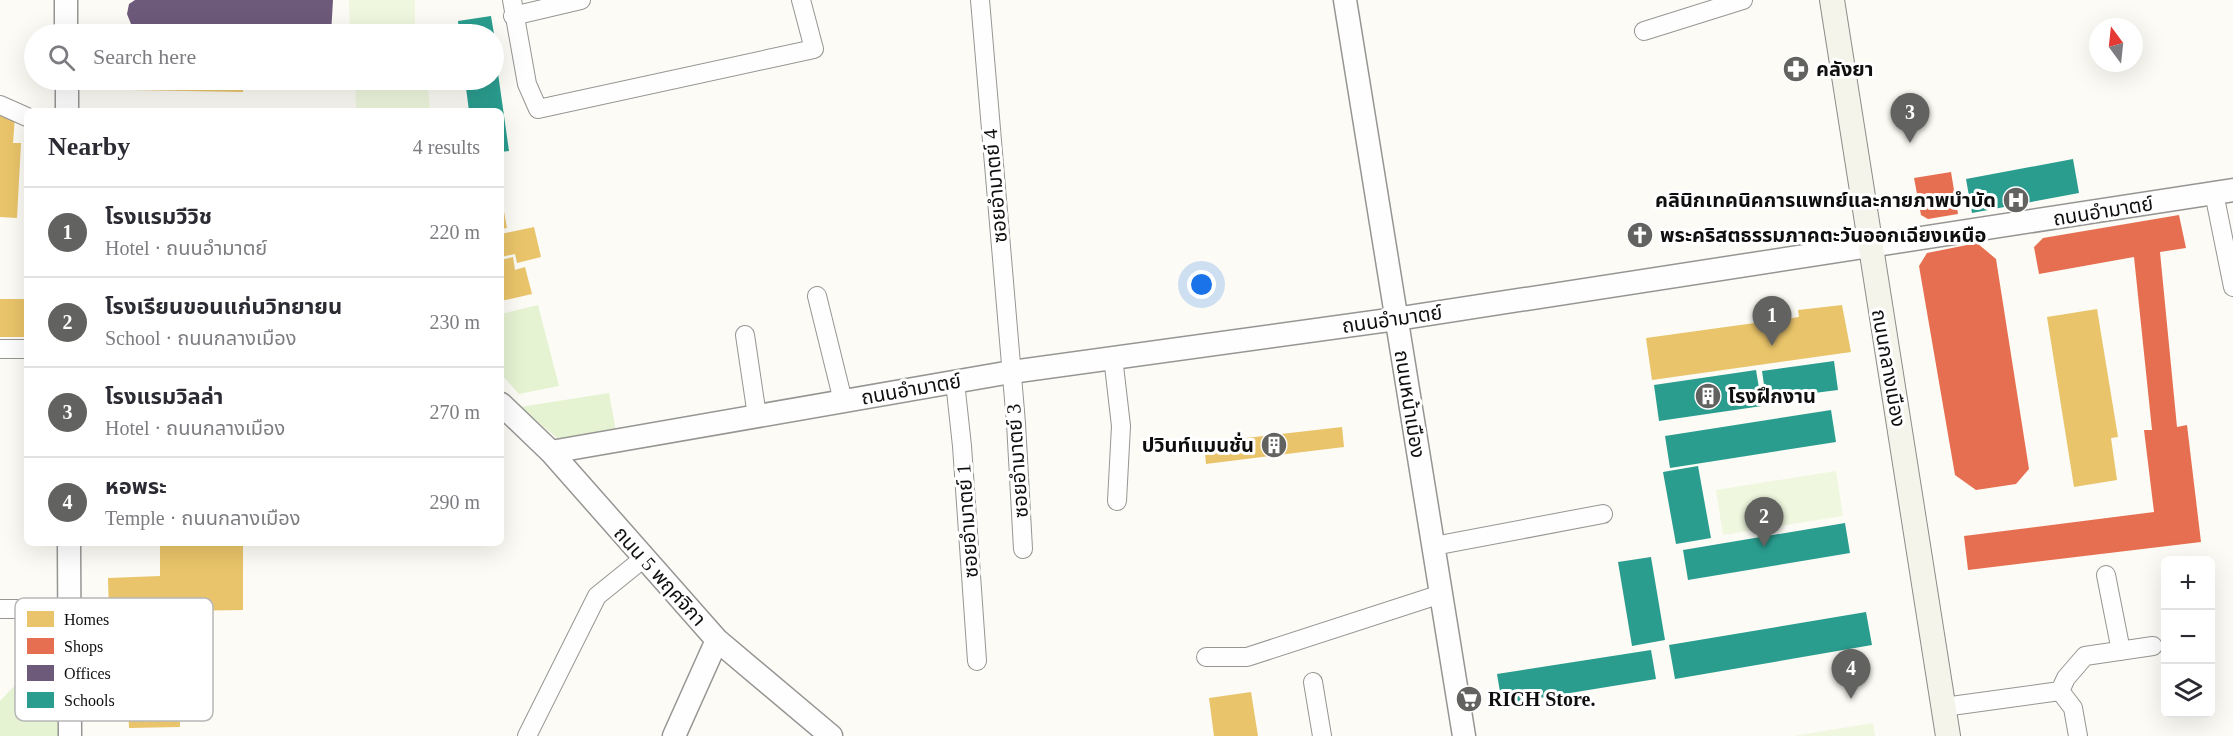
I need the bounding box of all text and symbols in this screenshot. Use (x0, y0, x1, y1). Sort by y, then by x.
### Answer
north arrow (2089, 18, 2143, 72)
search box (24, 24, 504, 90)
icon: search (45, 41, 78, 74)
text: Search here (93, 44, 196, 69)
pharmacy icon: คลังยา (1781, 54, 1811, 84)
place label: คลังยา (1816, 58, 1873, 80)
pin: 3 (1890, 94, 1930, 143)
street label: ซอยอำมาตย์ 4 (979, 128, 1011, 244)
text: Nearby (48, 132, 130, 161)
text: 4 results (413, 136, 480, 158)
hospital icon: คลินิกเทคนิคการแพทย์และกายภาพบำบัด (2001, 185, 2031, 215)
place label: คลินิกเทคนิคการแพทย์และกายภาพบำบัด (1655, 189, 1996, 211)
street label: ถนนอำมาตย์ (2051, 192, 2155, 230)
text: โรงแรมวีวิช (105, 204, 212, 229)
church icon: พระคริสตธรรมภาคตะวันออกเฉียงเหนือ (1625, 220, 1655, 250)
text: 1 (63, 221, 73, 243)
text: 220 m (429, 221, 480, 243)
place label: พระคริสตธรรมภาคตะวันออกเฉียงเหนือ (1660, 224, 1986, 246)
text: Hotel · ถนนอำมาตย์ (105, 237, 267, 259)
your location (1187, 270, 1216, 299)
text: โรงเรียนขอนแก่นวิทยายน (105, 294, 342, 319)
pin: 1 (1752, 296, 1792, 346)
street label: ถนนอำมาตย์ (1340, 301, 1444, 337)
street label: ถนนกลางเมือง (1868, 307, 1910, 429)
text: 2 (63, 311, 73, 333)
text: 230 m (429, 311, 480, 333)
text: School · ถนนกลางเมือง (105, 327, 296, 349)
street label: ถนนหน้าเมือง (1391, 348, 1429, 460)
street label: ถนนอำมาตย์ (859, 369, 963, 409)
building icon: โรงฝึกงาน (1693, 381, 1723, 411)
text: โรงแรมวิลล่า (105, 384, 223, 409)
place label: โรงฝึกงาน (1728, 385, 1816, 407)
text: 3 (63, 401, 73, 423)
text: 270 m (429, 401, 480, 423)
street label: ซอยอำมาตย์ 3 (1002, 403, 1032, 519)
text: Hotel · ถนนกลางเมือง (105, 417, 285, 439)
building icon: ปวินท์แมนชั่น (1259, 430, 1289, 460)
place label: ปวินท์แมนชั่น (1142, 432, 1254, 456)
street label: ซอยอำมาตย์ 1 (952, 463, 982, 579)
text: หอพระ (105, 474, 167, 499)
text: 4 (63, 491, 73, 513)
text: 290 m (429, 491, 480, 513)
pin: 2 (1744, 498, 1784, 547)
text: Temple · ถนนกลางเมือง (105, 507, 301, 529)
street label: ถนน 5 พฤศจิกา (610, 522, 710, 630)
map controls (2161, 556, 2215, 718)
button: + (2161, 556, 2215, 610)
legend (15, 598, 213, 721)
button: − (2161, 610, 2215, 664)
text: Homes (64, 611, 109, 628)
text: Shops (64, 638, 103, 656)
pin: 4 (1832, 650, 1870, 699)
button: layers (2161, 664, 2215, 718)
text: Offices (64, 665, 111, 682)
supermarket icon: RICH Store. (1454, 684, 1484, 714)
place label: RICH Store. (1488, 688, 1595, 710)
text: Schools (64, 692, 115, 709)

